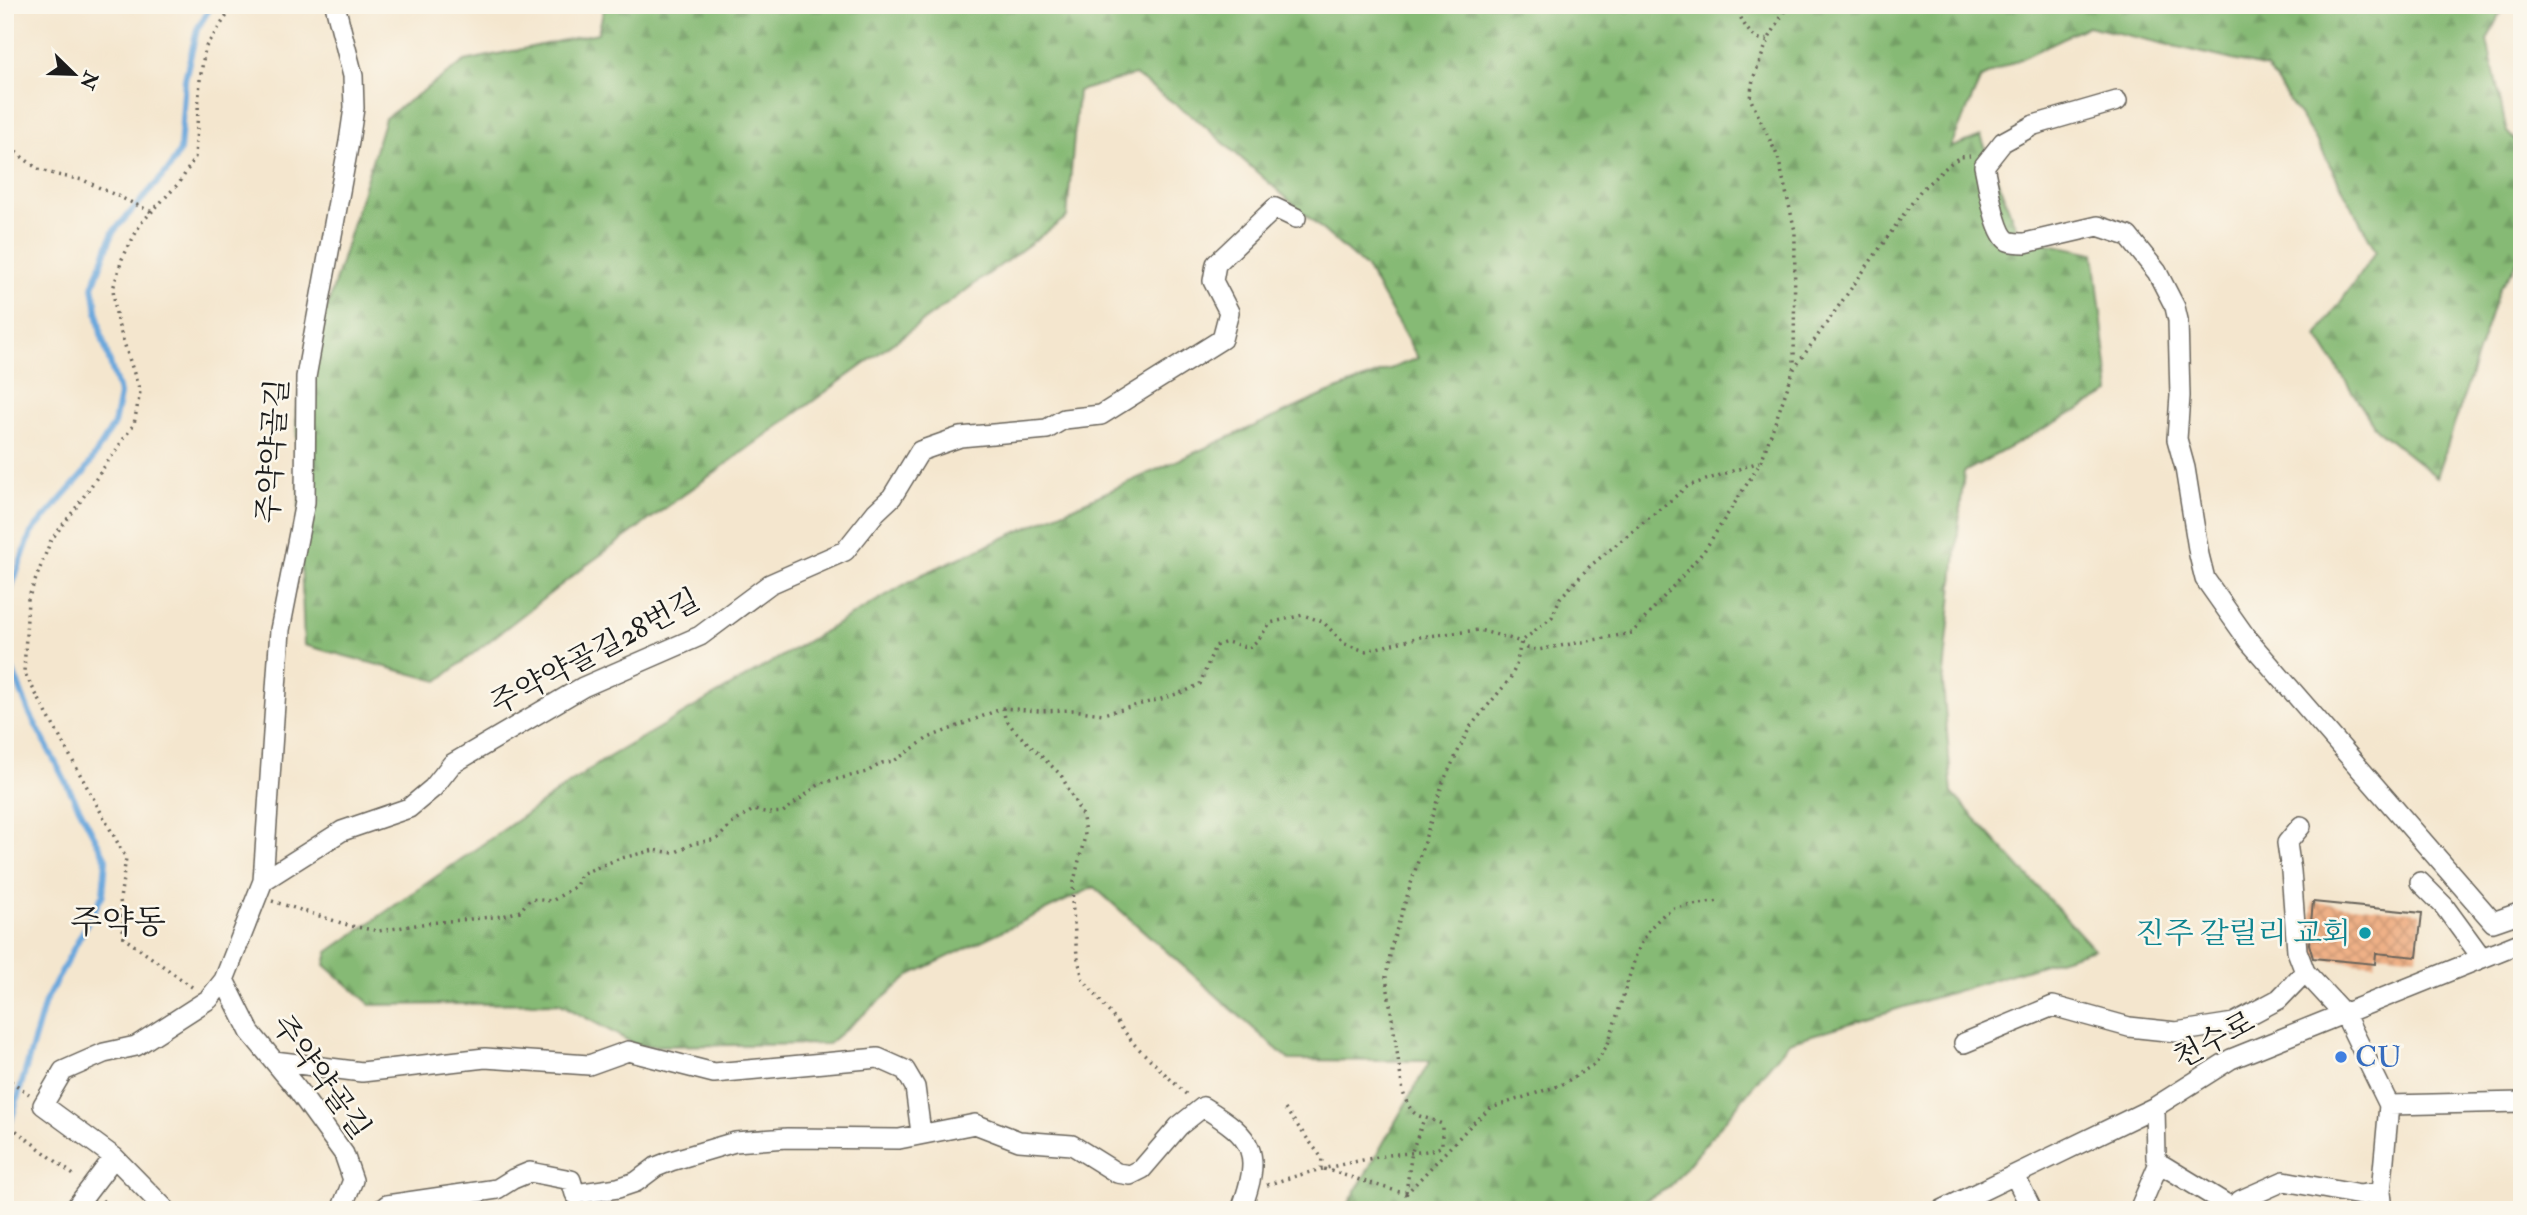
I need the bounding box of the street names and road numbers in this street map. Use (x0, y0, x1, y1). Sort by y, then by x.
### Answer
street label: 주약약골길 (249, 377, 297, 525)
street label: 주약약골길28번길 (484, 581, 706, 723)
street label: 천수로 (2167, 1003, 2261, 1077)
street label: 주약약골길 (263, 1008, 379, 1146)

